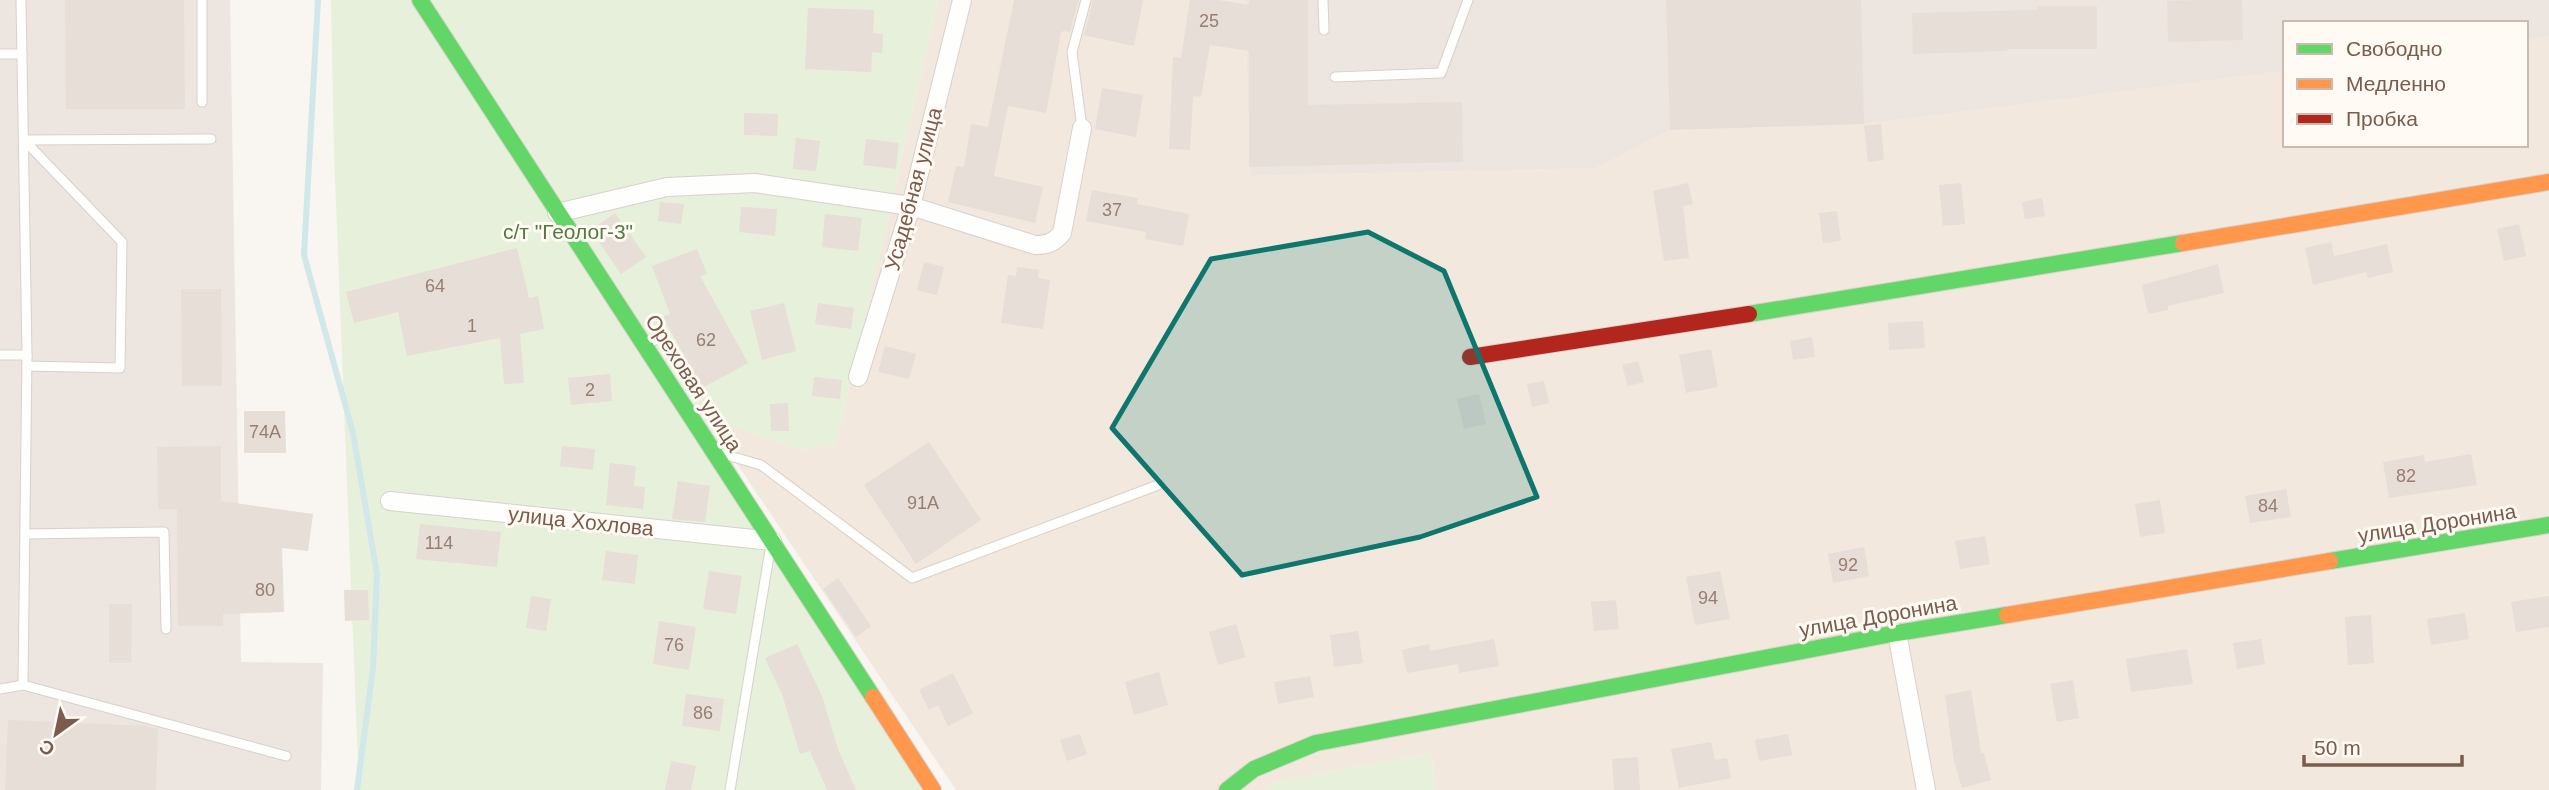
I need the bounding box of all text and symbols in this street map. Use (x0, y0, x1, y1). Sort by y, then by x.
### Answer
house number: 25 (1199, 11, 1219, 31)
legend (2283, 21, 2528, 147)
text: Свободно (2346, 37, 2443, 60)
text: Медленно (2346, 72, 2446, 95)
street label: Усадебная улица (880, 105, 946, 273)
text: Пробка (2346, 107, 2418, 130)
house number: 37 (1102, 200, 1122, 220)
park label: с/т "Геолог-3" (503, 220, 633, 243)
house number: 64 (425, 276, 445, 296)
street label: Ореховая улица (641, 310, 747, 456)
house number: 1 (467, 316, 477, 336)
house number: 62 (696, 330, 716, 350)
house number: 2 (585, 380, 595, 400)
house number: 74А (249, 422, 281, 442)
house number: 82 (2396, 466, 2416, 486)
house number: 91А (907, 493, 939, 513)
house number: 84 (2258, 496, 2278, 516)
street label: улица Доронина (2356, 499, 2518, 547)
street label: улица Хохлова (507, 502, 655, 540)
house number: 114 (425, 533, 453, 553)
house number: 92 (1838, 555, 1858, 575)
house number: 80 (255, 580, 275, 600)
house number: 94 (1698, 588, 1718, 608)
street label: улица Доронина (1797, 591, 1959, 641)
house number: 76 (664, 635, 684, 655)
north arrow (21, 699, 91, 769)
house number: 86 (693, 703, 713, 723)
scale bar (2304, 724, 2462, 768)
text: С (35, 735, 58, 760)
text: 50 m (2314, 736, 2361, 759)

